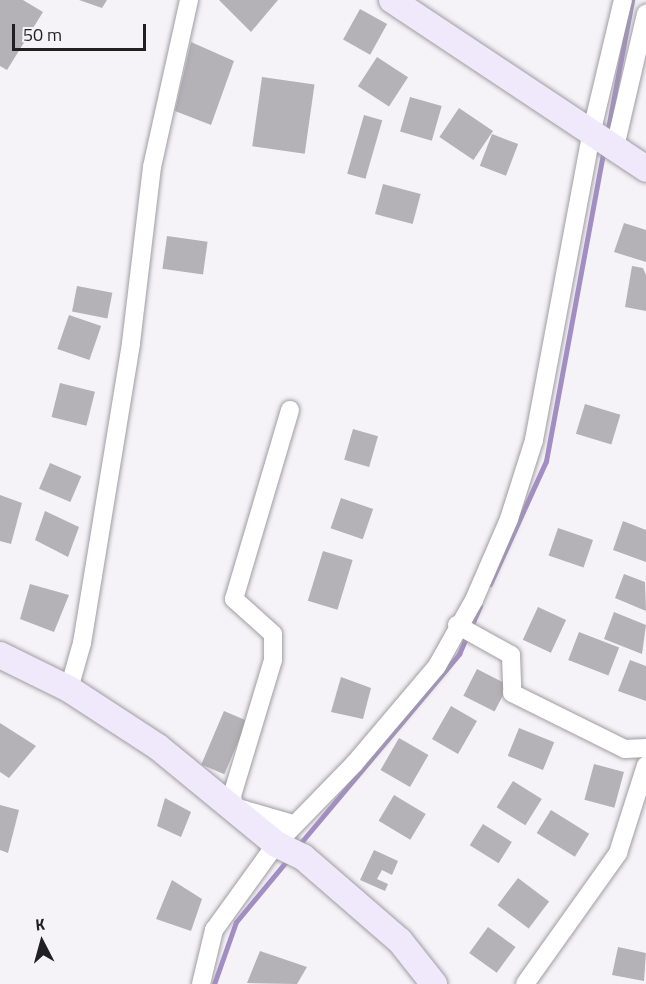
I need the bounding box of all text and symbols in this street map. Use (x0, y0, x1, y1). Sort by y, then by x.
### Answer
scale bar (15, 12, 148, 50)
text: 50 m (23, 21, 62, 48)
north arrow (12, 912, 72, 972)
text: K (34, 912, 46, 937)

